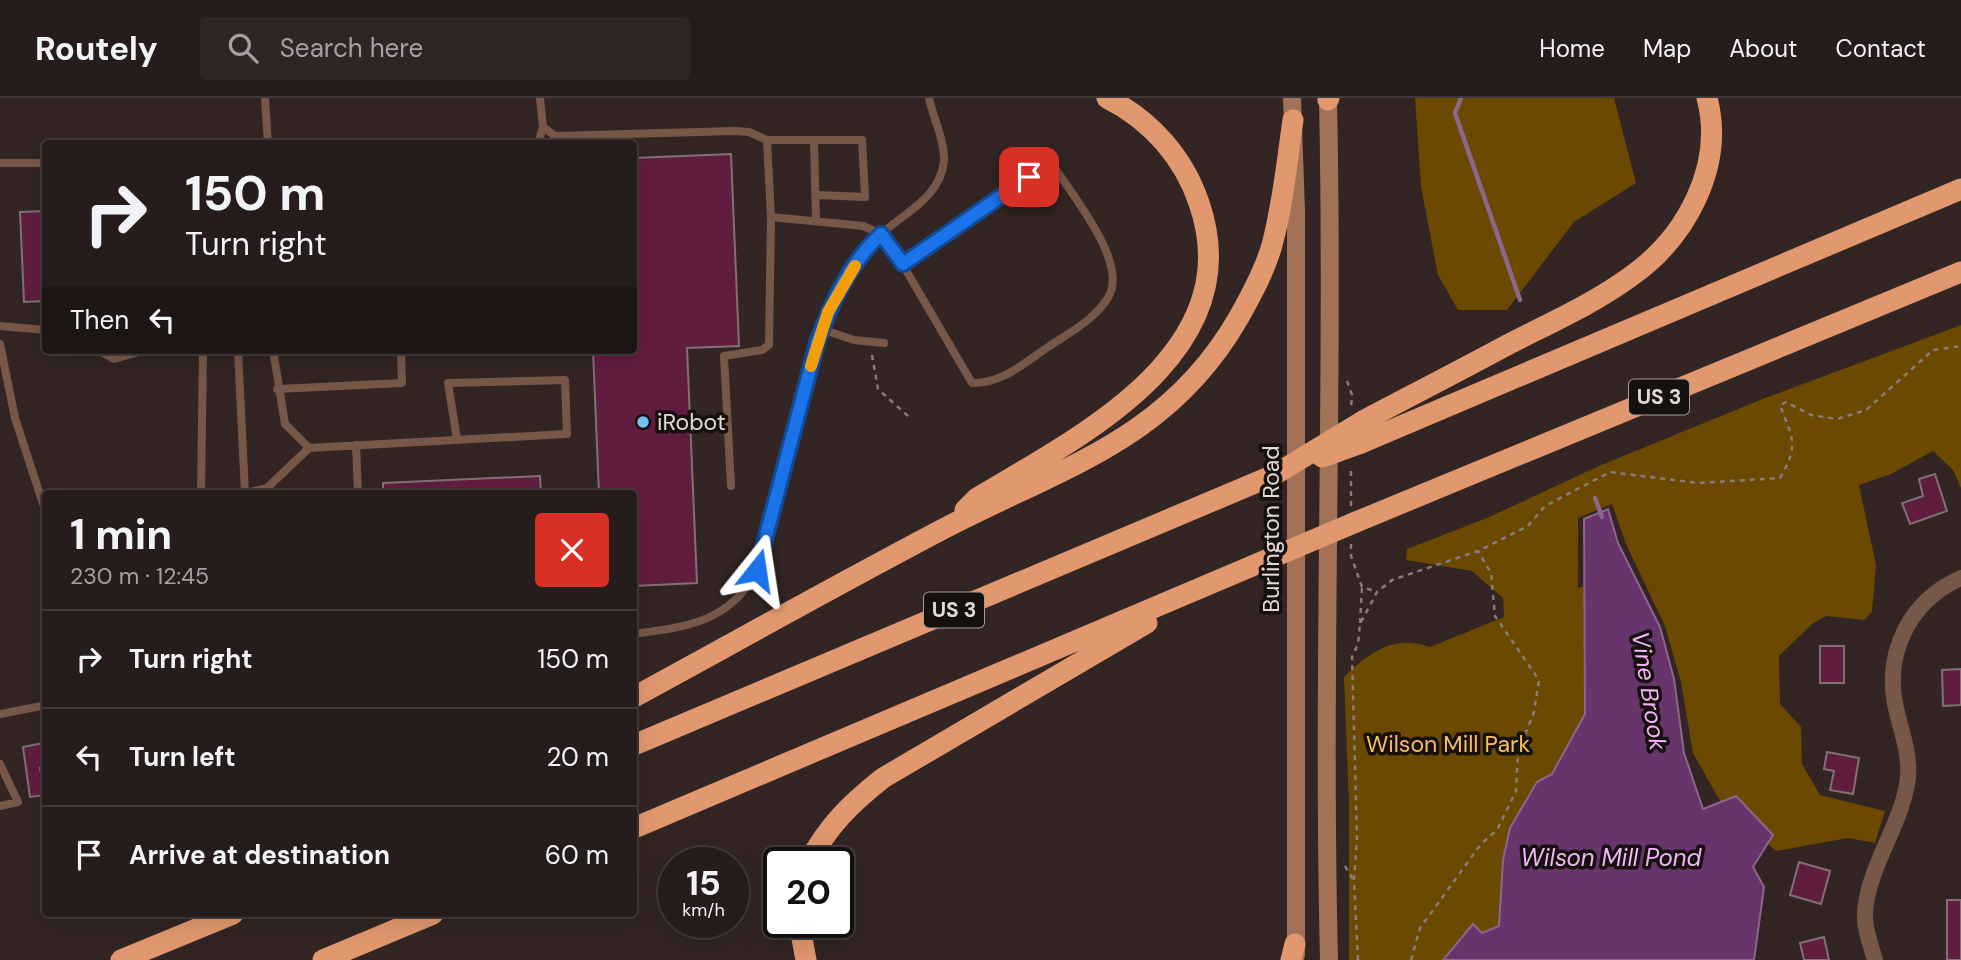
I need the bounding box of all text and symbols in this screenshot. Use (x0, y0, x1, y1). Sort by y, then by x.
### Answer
search box (200, 17, 690, 80)
text: Routely (35, 27, 158, 70)
icon: search (224, 29, 262, 67)
text: Search here (280, 31, 423, 65)
text: Home (1539, 33, 1605, 64)
text: Map (1643, 33, 1691, 64)
text: About (1729, 33, 1798, 64)
text: Contact (1836, 33, 1926, 64)
pin (999, 147, 1059, 207)
icon: arrive (1010, 158, 1048, 196)
text: 150 m (185, 161, 325, 225)
icon: right (70, 168, 161, 259)
text: Turn right (185, 223, 327, 265)
icon: left (143, 301, 181, 339)
text: Then (70, 303, 129, 337)
road number: US 3 (1629, 380, 1689, 414)
place label: iRobot (657, 407, 726, 437)
marker: iRobot (635, 414, 651, 430)
street label: Burlington Road (1256, 445, 1286, 613)
text: 1 min (70, 507, 172, 562)
button: close (535, 513, 609, 587)
position arrow (720, 533, 794, 607)
text: 230 m · 12:45 (70, 561, 209, 591)
road number: US 3 (924, 592, 984, 628)
water label: Vine Brook (1625, 629, 1674, 753)
icon: right (70, 640, 108, 678)
text: Turn right (129, 642, 253, 676)
text: 150 m (537, 642, 609, 676)
park label: Wilson Mill Park (1366, 729, 1530, 759)
icon: left (70, 738, 108, 776)
text: Turn left (129, 740, 236, 774)
text: 20 m (546, 740, 609, 774)
icon: arrive (70, 836, 108, 874)
text: Arrive at destination (129, 838, 390, 872)
text: 60 m (545, 838, 609, 872)
water label: Wilson Mill Pond (1521, 842, 1703, 873)
speed limit sign: 20 (763, 847, 854, 938)
text: 15 (686, 860, 721, 906)
text: km/h (682, 898, 725, 922)

